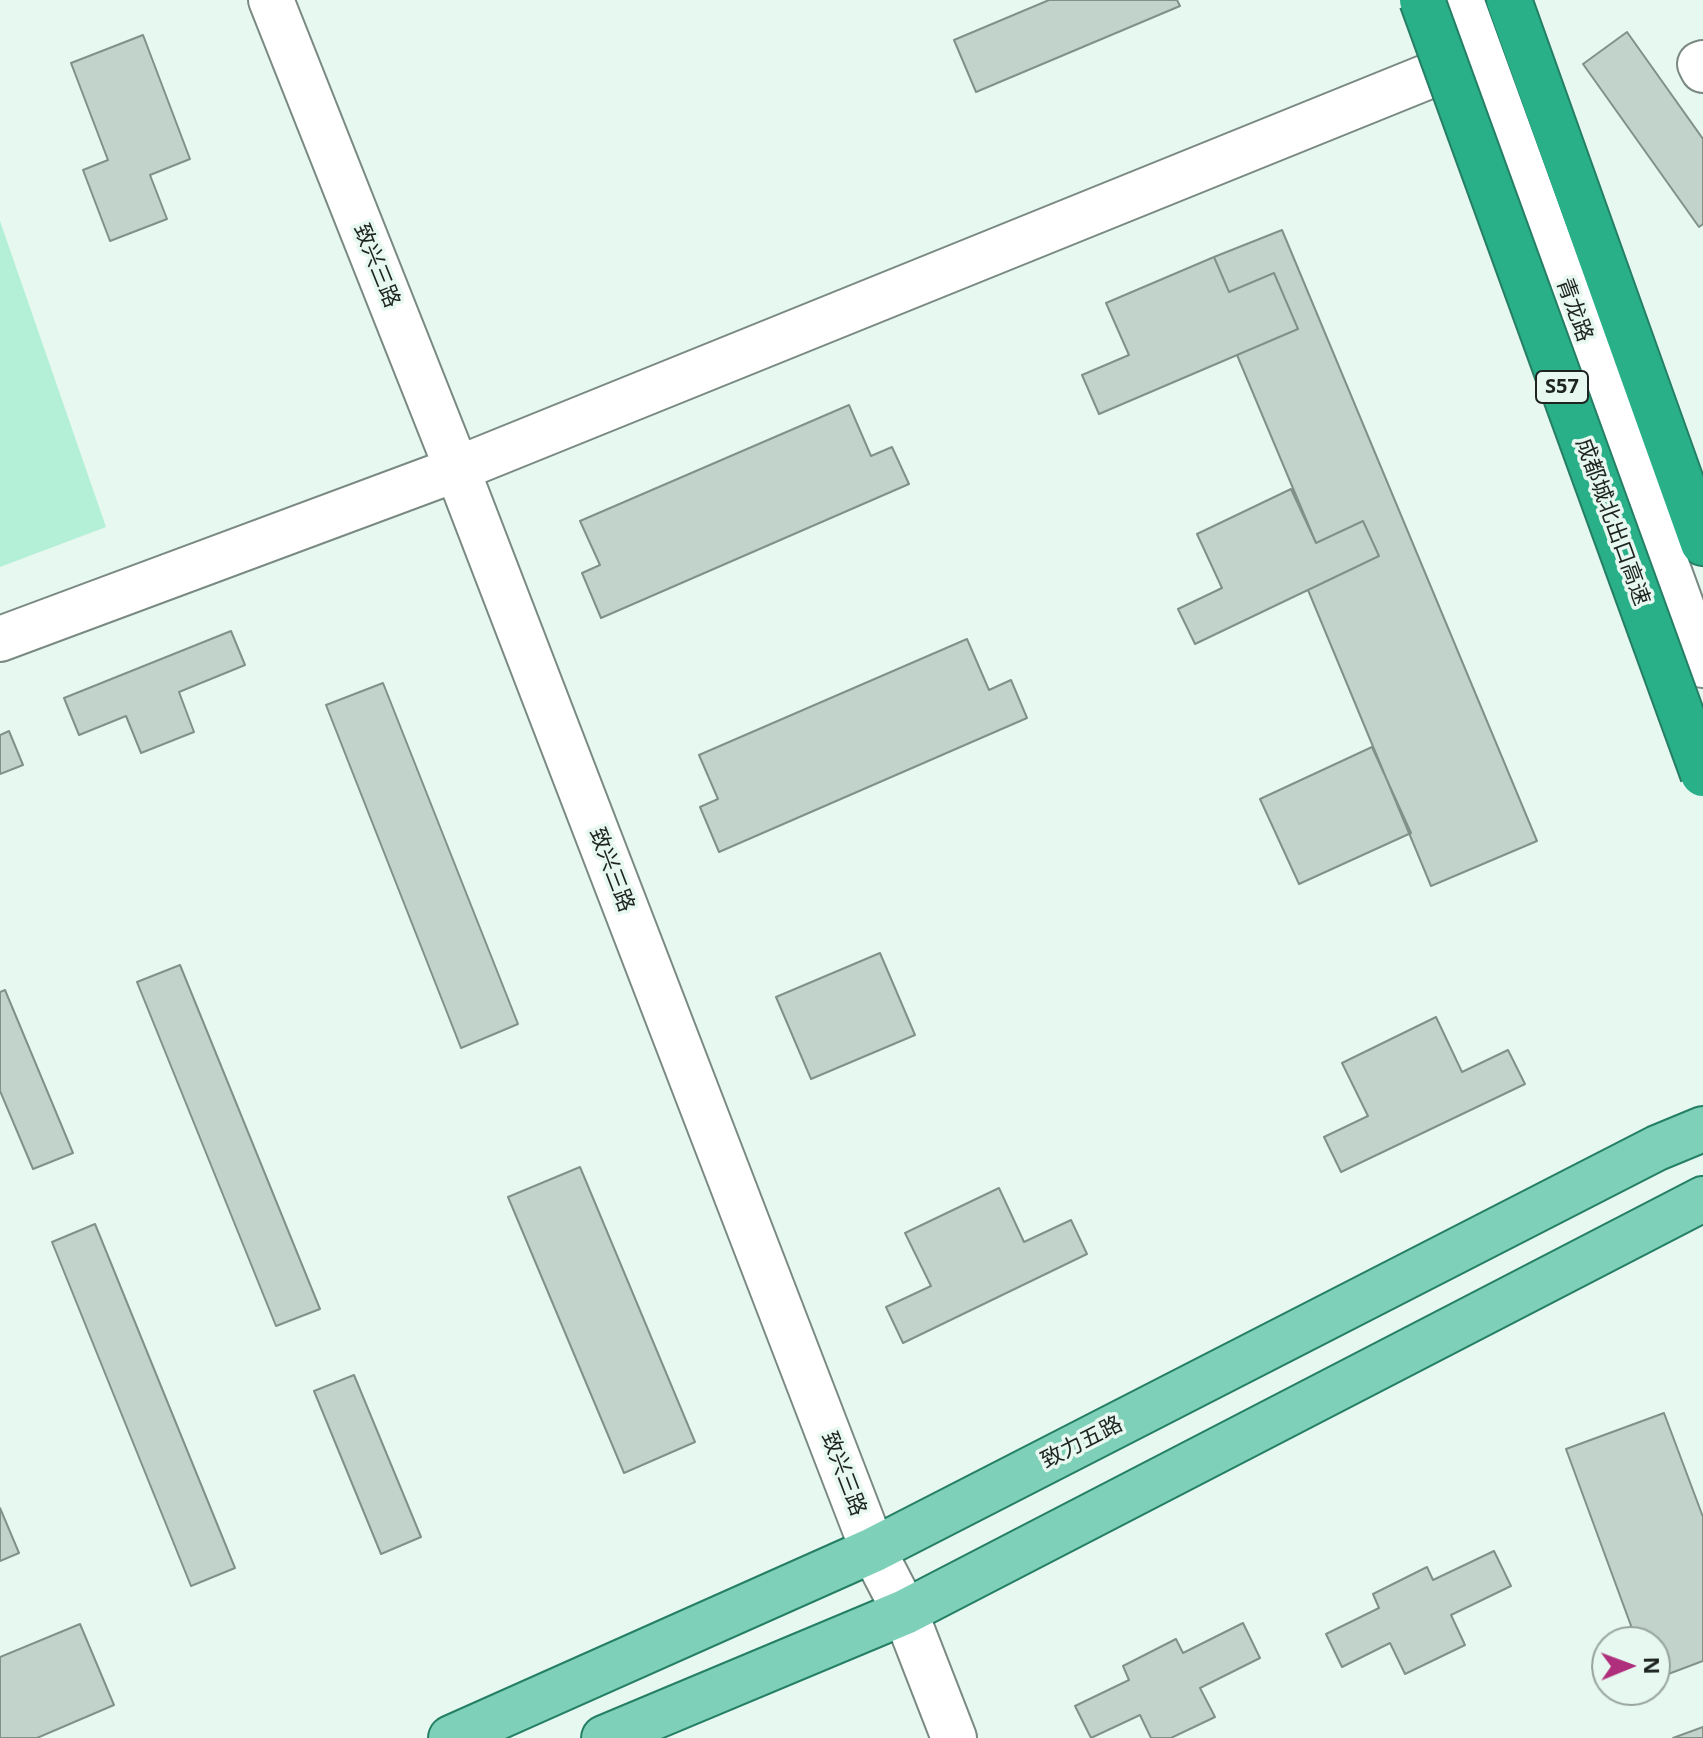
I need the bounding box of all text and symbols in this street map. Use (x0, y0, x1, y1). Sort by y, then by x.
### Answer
street label: 致兴三路 (347, 220, 405, 312)
street label: 青龙路 (1550, 274, 1598, 346)
road number: S57 (1536, 371, 1588, 403)
street label: 成都城北出口高速 (1569, 435, 1655, 609)
street label: 致兴三路 (583, 824, 639, 916)
street label: 致力五路 (1037, 1411, 1127, 1475)
street label: 致兴三路 (815, 1428, 871, 1520)
north arrow (1591, 1626, 1671, 1706)
text: N (1638, 1656, 1668, 1675)

